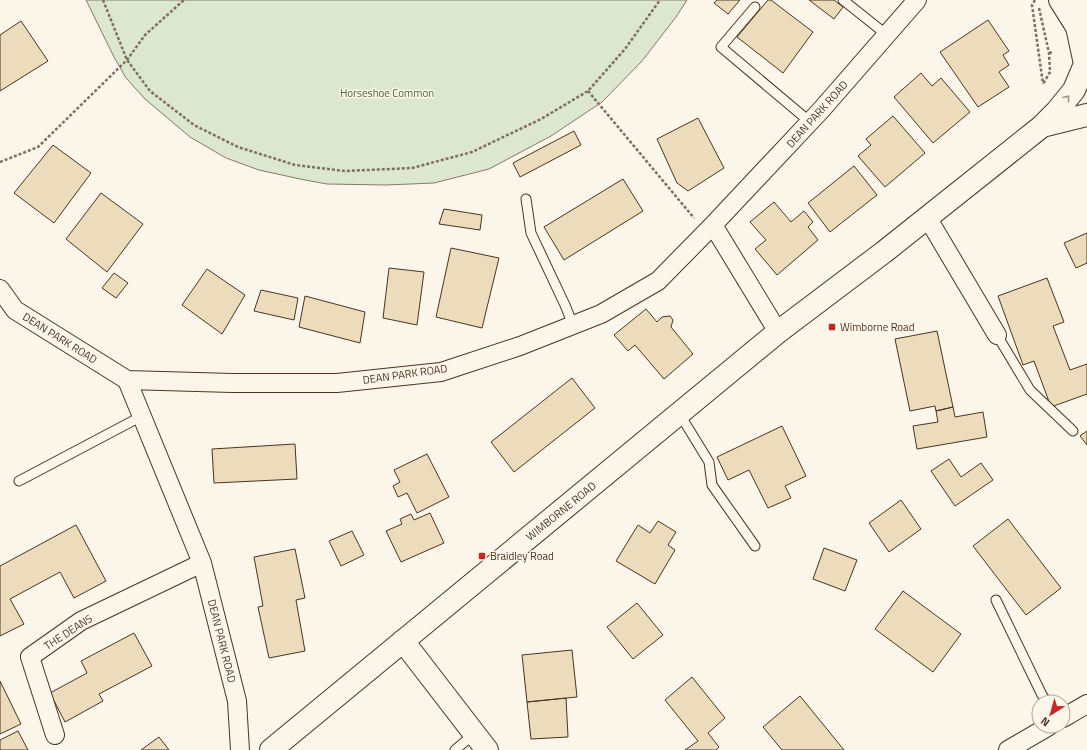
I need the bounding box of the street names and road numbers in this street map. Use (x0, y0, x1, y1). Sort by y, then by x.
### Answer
street label: DEAN PARK ROAD (783, 77, 851, 151)
street label: DEAN PARK ROAD (20, 309, 100, 367)
street label: DEAN PARK ROAD (362, 360, 448, 388)
street label: WIMBORNE ROAD (523, 478, 599, 544)
street label: DEAN PARK ROAD (204, 598, 240, 684)
street label: THE DEANS (41, 610, 95, 654)

